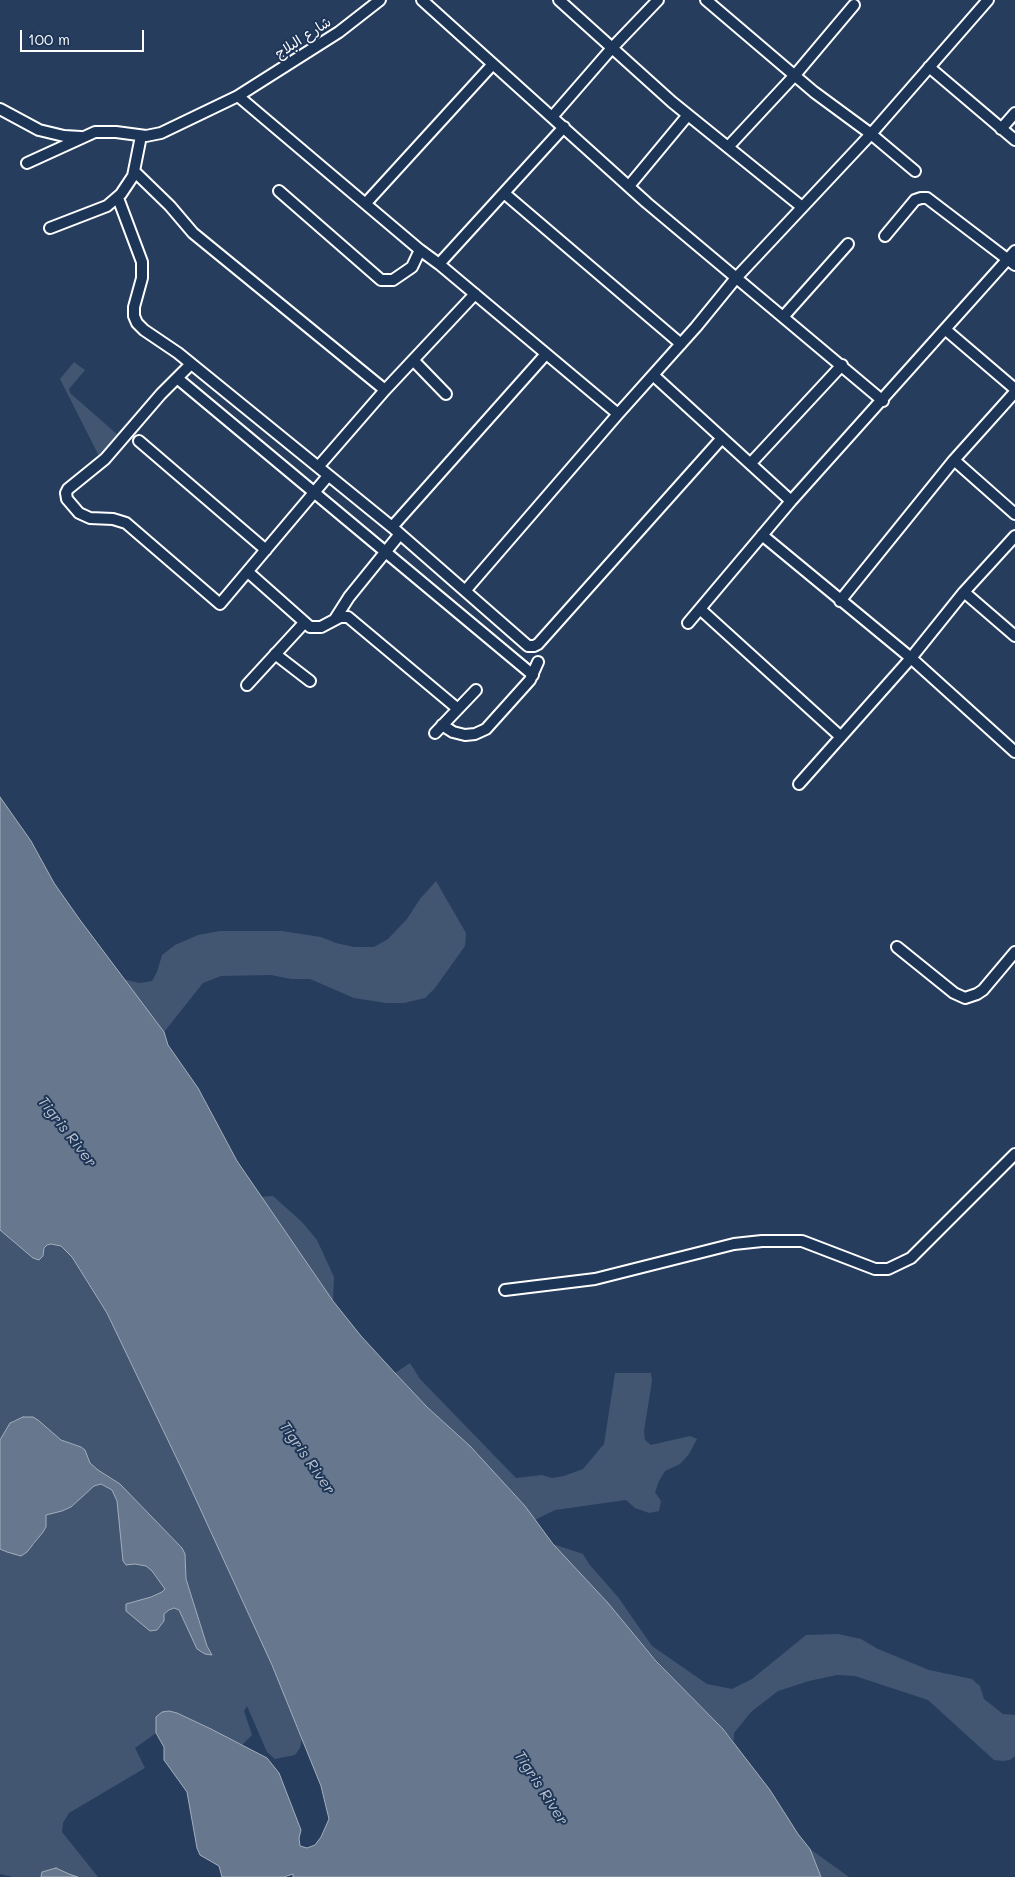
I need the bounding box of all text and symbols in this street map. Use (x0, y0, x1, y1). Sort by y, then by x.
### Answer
street label: شارع البلاج (272, 14, 334, 62)
scale bar (22, 20, 146, 52)
text: 100 m (28, 29, 70, 49)
water label: Tigris River (34, 1093, 100, 1171)
water label: Tigris River (275, 1418, 339, 1498)
water label: Tigris River (510, 1748, 572, 1828)

